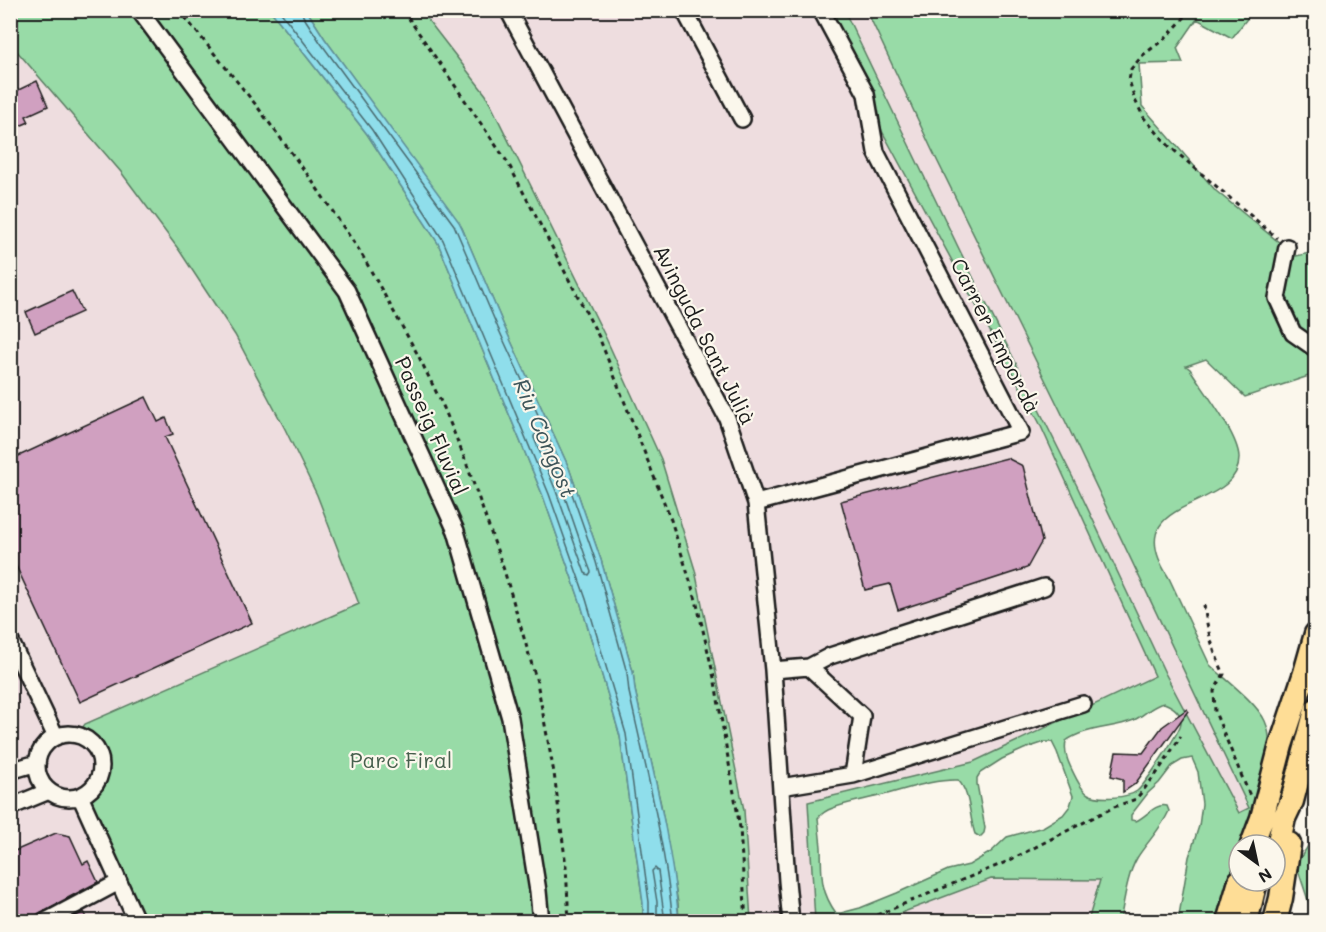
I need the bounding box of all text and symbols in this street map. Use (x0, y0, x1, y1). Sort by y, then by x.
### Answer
street label: Avinguda Sant Julià (648, 240, 762, 429)
street label: Carrer Empordà (946, 253, 1047, 417)
street label: Passeig Fluvial (390, 352, 475, 499)
water label: Riu Congost (507, 374, 584, 502)
park label: Parc Firal (350, 746, 452, 773)
north arrow (1227, 833, 1287, 893)
text: N (1255, 864, 1276, 888)

